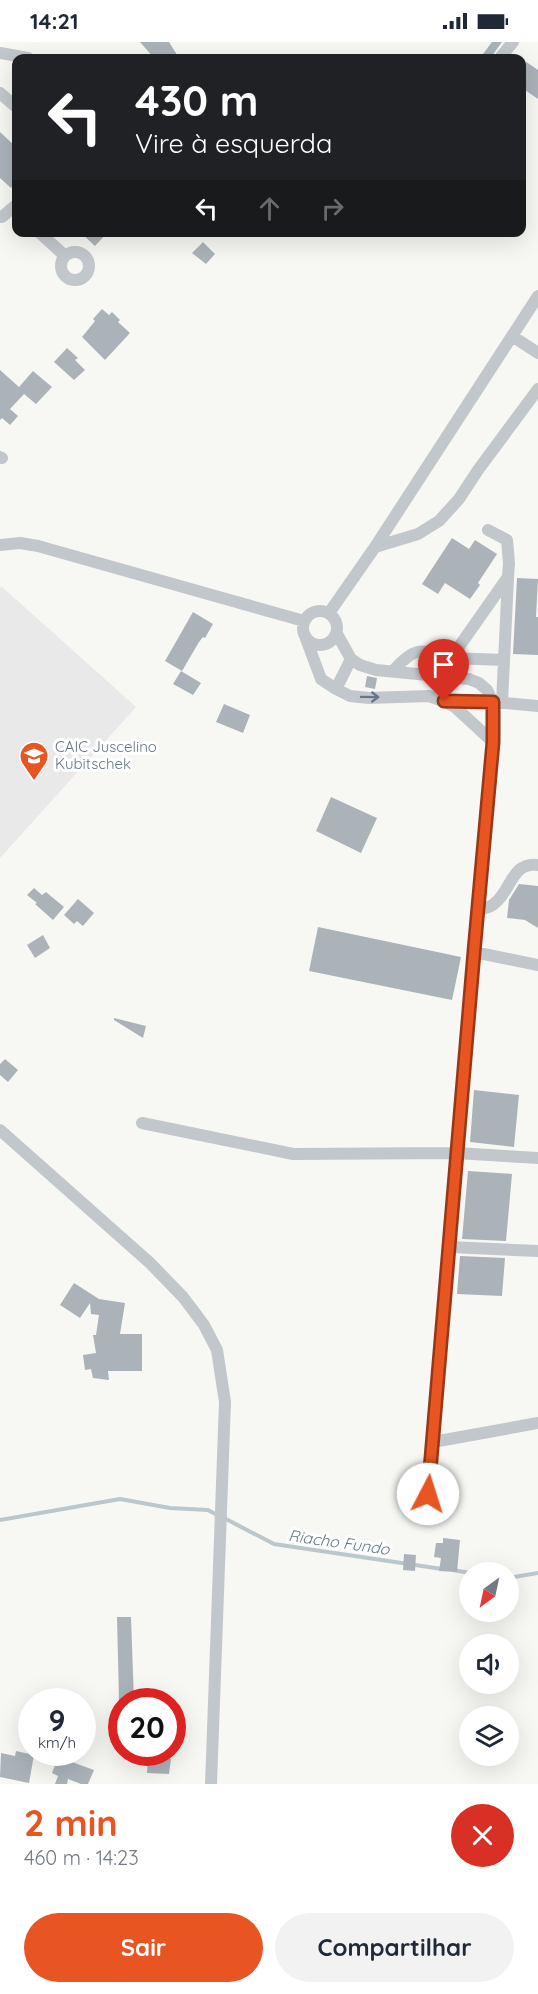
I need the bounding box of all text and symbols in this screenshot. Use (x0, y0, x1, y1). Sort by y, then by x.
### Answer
text: 14:21 (30, 7, 79, 35)
text: 430 m (135, 74, 259, 127)
icon: left (36, 78, 114, 156)
text: Vire à esquerda (135, 126, 332, 160)
icon: left (190, 192, 223, 225)
icon: ahead (253, 192, 286, 225)
icon: right (316, 192, 349, 225)
pin (418, 639, 469, 701)
icon: arrive (427, 648, 460, 681)
one-way arrow (360, 692, 380, 703)
place label: CAIC Juscelino Kubitschek (55, 737, 157, 773)
school or university icon: CAIC Juscelino Kubitschek (18, 740, 50, 782)
position arrow (396, 1462, 460, 1526)
water label: Riacho Fundo (287, 1525, 392, 1559)
north arrow (459, 1562, 519, 1622)
map controls (459, 1562, 519, 1766)
button: sound (459, 1634, 519, 1694)
speed limit sign: 20 (108, 1688, 186, 1766)
text: 9 (48, 1701, 66, 1739)
button: layers (459, 1706, 519, 1766)
text: km/h (38, 1733, 76, 1752)
text: 2 min (24, 1800, 118, 1845)
button: close (451, 1804, 514, 1867)
text: 460 m · 14:23 (24, 1845, 139, 1870)
button: Sair (24, 1913, 263, 1982)
button: Compartilhar (275, 1913, 514, 1982)

